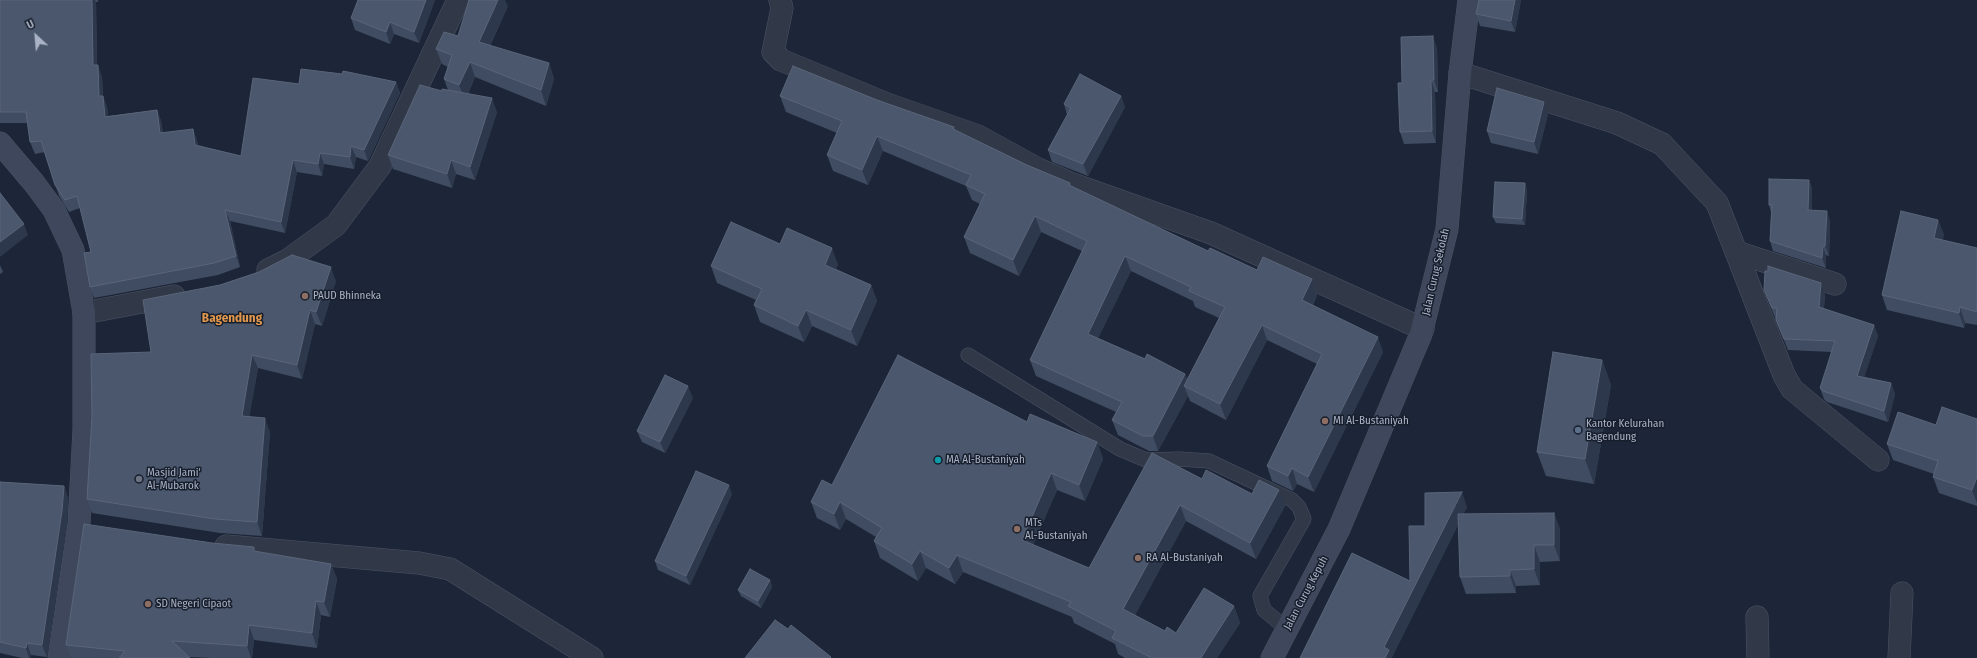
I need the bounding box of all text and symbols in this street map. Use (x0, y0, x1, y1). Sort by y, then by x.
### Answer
north arrow (16, 16, 56, 56)
text: U (25, 18, 36, 32)
street label: Jalan Curug Sekolah (1420, 227, 1452, 317)
place label: PAUD Bhinneka (313, 289, 381, 303)
marker: PAUD Bhinneka (300, 291, 310, 301)
district label: Bagendung (202, 310, 262, 326)
place label: MI Al-Bustaniyah (1333, 414, 1409, 428)
marker: MI Al-Bustaniyah (1320, 416, 1330, 426)
place label: Kantor Kelurahan Bagendung (1586, 417, 1664, 443)
marker: Kantor Kelurahan Bagendung (1573, 425, 1583, 435)
place label: MA Al-Bustaniyah (946, 453, 1025, 467)
marker: MA Al-Bustaniyah (933, 455, 943, 465)
place label: Masjid Jami' Al-Mubarok (147, 466, 201, 492)
marker: Masjid Jami' Al-Mubarok (134, 474, 144, 484)
place label: MTs Al-Bustaniyah (1025, 516, 1088, 542)
marker: MTs Al-Bustaniyah (1012, 524, 1022, 534)
place label: RA Al-Bustaniyah (1146, 551, 1223, 565)
marker: RA Al-Bustaniyah (1133, 553, 1143, 563)
street label: Jalan Curug Kepuh (1281, 554, 1331, 632)
place label: SD Negeri Cipaot (156, 597, 231, 611)
marker: SD Negeri Cipaot (143, 599, 153, 609)

